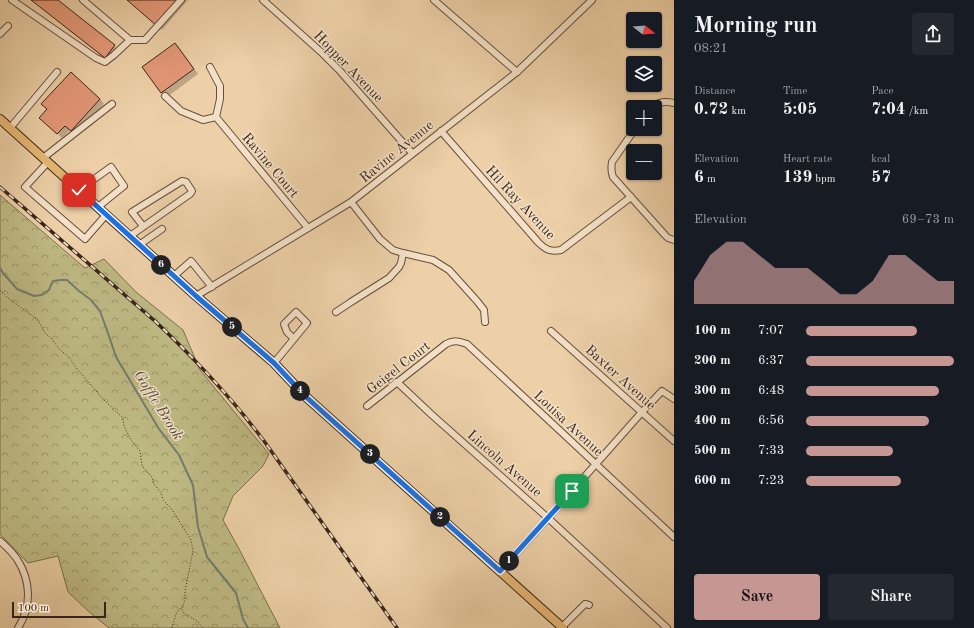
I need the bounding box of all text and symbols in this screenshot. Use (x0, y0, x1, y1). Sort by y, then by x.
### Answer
north arrow (626, 12, 662, 48)
map controls (626, 12, 662, 180)
button: share (912, 13, 954, 55)
text: Morning run (694, 15, 817, 37)
street label: Hopper Avenue (311, 28, 386, 105)
text: 08:21 (694, 42, 728, 55)
button: layers (626, 56, 662, 92)
text: Distance (694, 86, 735, 97)
text: Time (783, 86, 807, 97)
text: Pace (871, 86, 894, 97)
button: + (626, 100, 662, 136)
text: 0.72 (694, 101, 728, 118)
text: 5:05 (783, 101, 817, 118)
text: 7:04 (871, 101, 906, 118)
text: km (728, 106, 746, 117)
text: /km (906, 106, 928, 117)
street label: Ravine Avenue (357, 118, 436, 186)
street label: Ravine Court (239, 130, 301, 201)
button: − (626, 144, 662, 180)
text: Elevation (694, 154, 739, 165)
text: Heart rate (783, 154, 832, 165)
text: kcal (871, 154, 890, 165)
street label: Hil Ray Avenue (483, 163, 558, 242)
text: 6 (694, 169, 704, 186)
text: 139 (783, 169, 812, 186)
text: 57 (871, 169, 891, 186)
pin (62, 173, 96, 207)
text: m (704, 174, 716, 185)
text: bpm (812, 174, 835, 185)
icon: check (68, 179, 90, 201)
text: Elevation (694, 213, 747, 226)
text: 69–73 m (902, 213, 954, 226)
pin: 6 (151, 255, 171, 275)
text: 6 (158, 259, 164, 270)
pin: 5 (222, 317, 242, 337)
text: 5 (229, 321, 235, 332)
text: 100 m (694, 324, 731, 337)
text: 7:07 (758, 324, 784, 337)
street label: Geigel Court (364, 339, 433, 397)
street label: Baxter Avenue (582, 343, 658, 413)
text: 200 m (694, 354, 731, 367)
text: 6:37 (758, 354, 784, 367)
water label: Goffle Brook (130, 368, 185, 443)
pin: 4 (290, 381, 310, 401)
text: 300 m (694, 384, 731, 397)
text: 6:48 (758, 384, 784, 397)
text: 4 (297, 385, 303, 396)
street label: Louisa Avenue (531, 388, 606, 459)
text: 400 m (694, 414, 731, 427)
text: 6:56 (758, 414, 784, 427)
street label: Lincoln Avenue (464, 428, 544, 500)
pin: 3 (360, 444, 380, 464)
text: 500 m (694, 444, 731, 457)
text: 7:33 (758, 444, 784, 457)
text: 3 (367, 448, 373, 459)
pin (555, 474, 589, 508)
text: 600 m (694, 474, 731, 487)
text: 7:23 (758, 474, 784, 487)
icon: arrive (561, 480, 583, 502)
pin: 2 (430, 507, 450, 527)
text: 2 (437, 511, 443, 522)
pin: 1 (499, 551, 519, 571)
text: 1 (506, 555, 512, 566)
button: Save (694, 574, 820, 620)
button: Share (828, 574, 954, 620)
scale bar (12, 600, 106, 619)
text: 100 m (18, 603, 49, 614)

